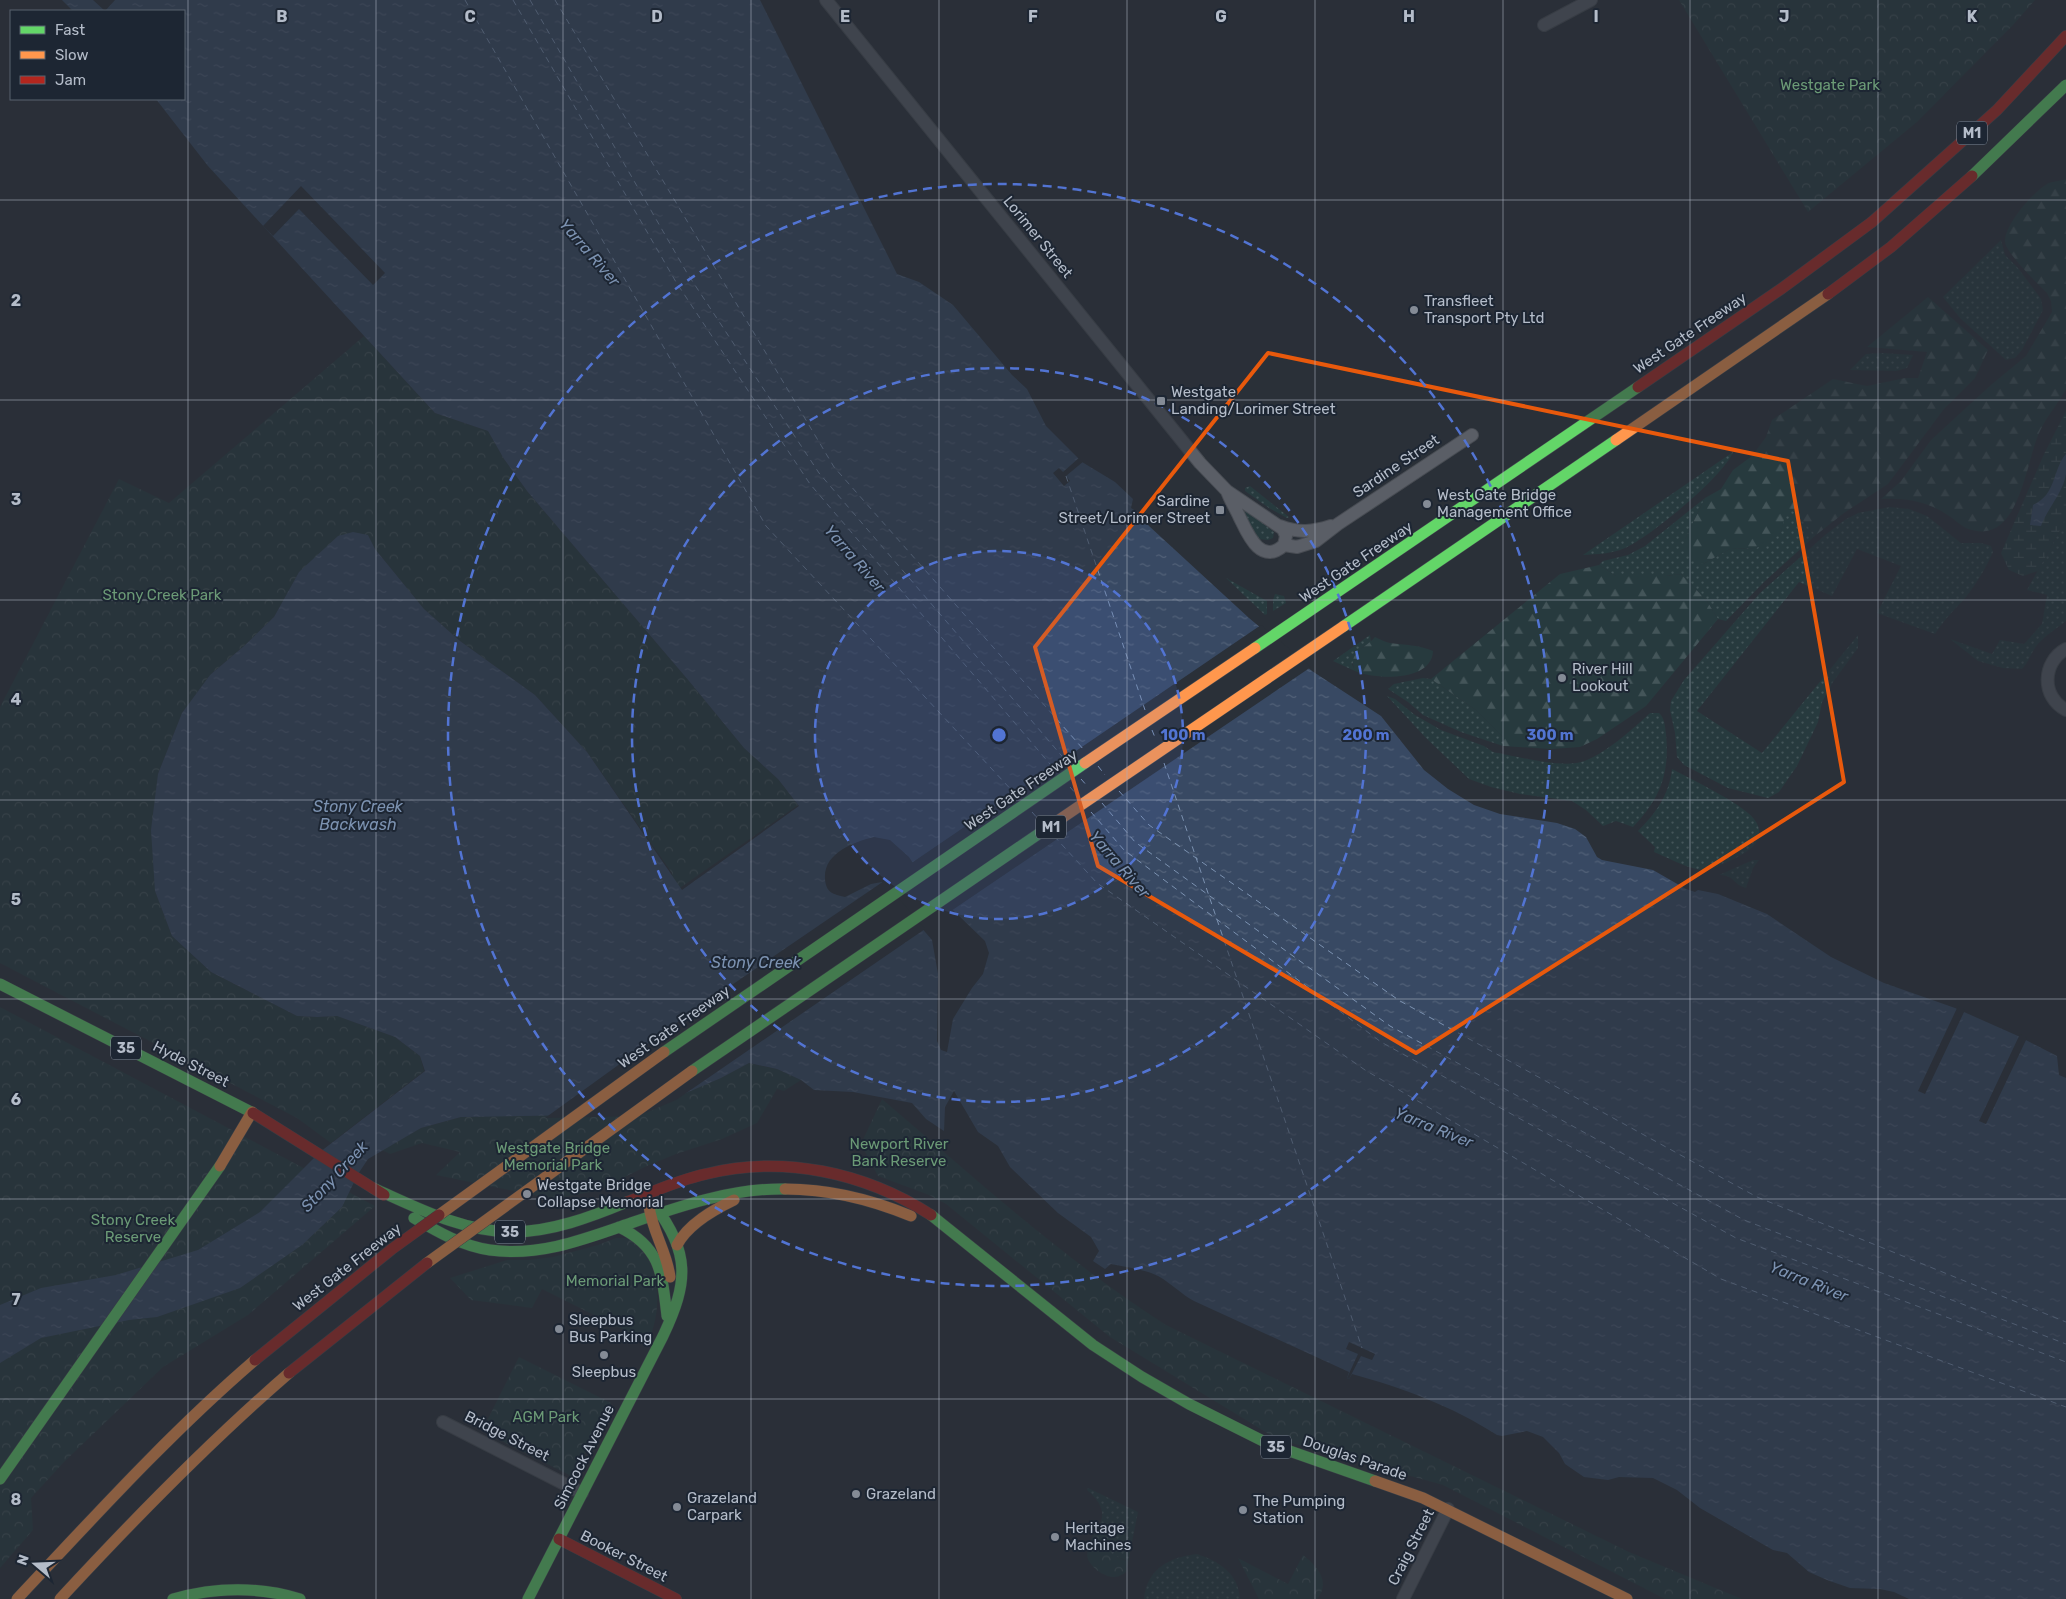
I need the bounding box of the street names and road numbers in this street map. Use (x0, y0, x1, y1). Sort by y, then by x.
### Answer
road number: M1 (1957, 122, 1987, 144)
street label: Lorimer Street (999, 192, 1077, 282)
street label: West Gate Freeway (1630, 288, 1750, 378)
street label: Sardine Street (1349, 430, 1443, 501)
street label: West Gate Freeway (1296, 517, 1416, 607)
street label: West Gate Freeway (961, 745, 1081, 835)
road number: M1 (1036, 816, 1066, 839)
street label: West Gate Freeway (615, 982, 733, 1072)
road number: 35 (111, 1036, 141, 1060)
street label: Hyde Street (150, 1037, 232, 1091)
street label: West Gate Freeway (289, 1219, 405, 1315)
road number: 35 (495, 1220, 525, 1244)
street label: Simcock Avenue (550, 1402, 618, 1512)
street label: Bridge Street (462, 1407, 552, 1465)
street label: Douglas Parade (1300, 1432, 1410, 1484)
road number: 35 (1261, 1435, 1291, 1458)
street label: Craig Street (1384, 1506, 1438, 1588)
street label: Booker Street (577, 1526, 671, 1586)

